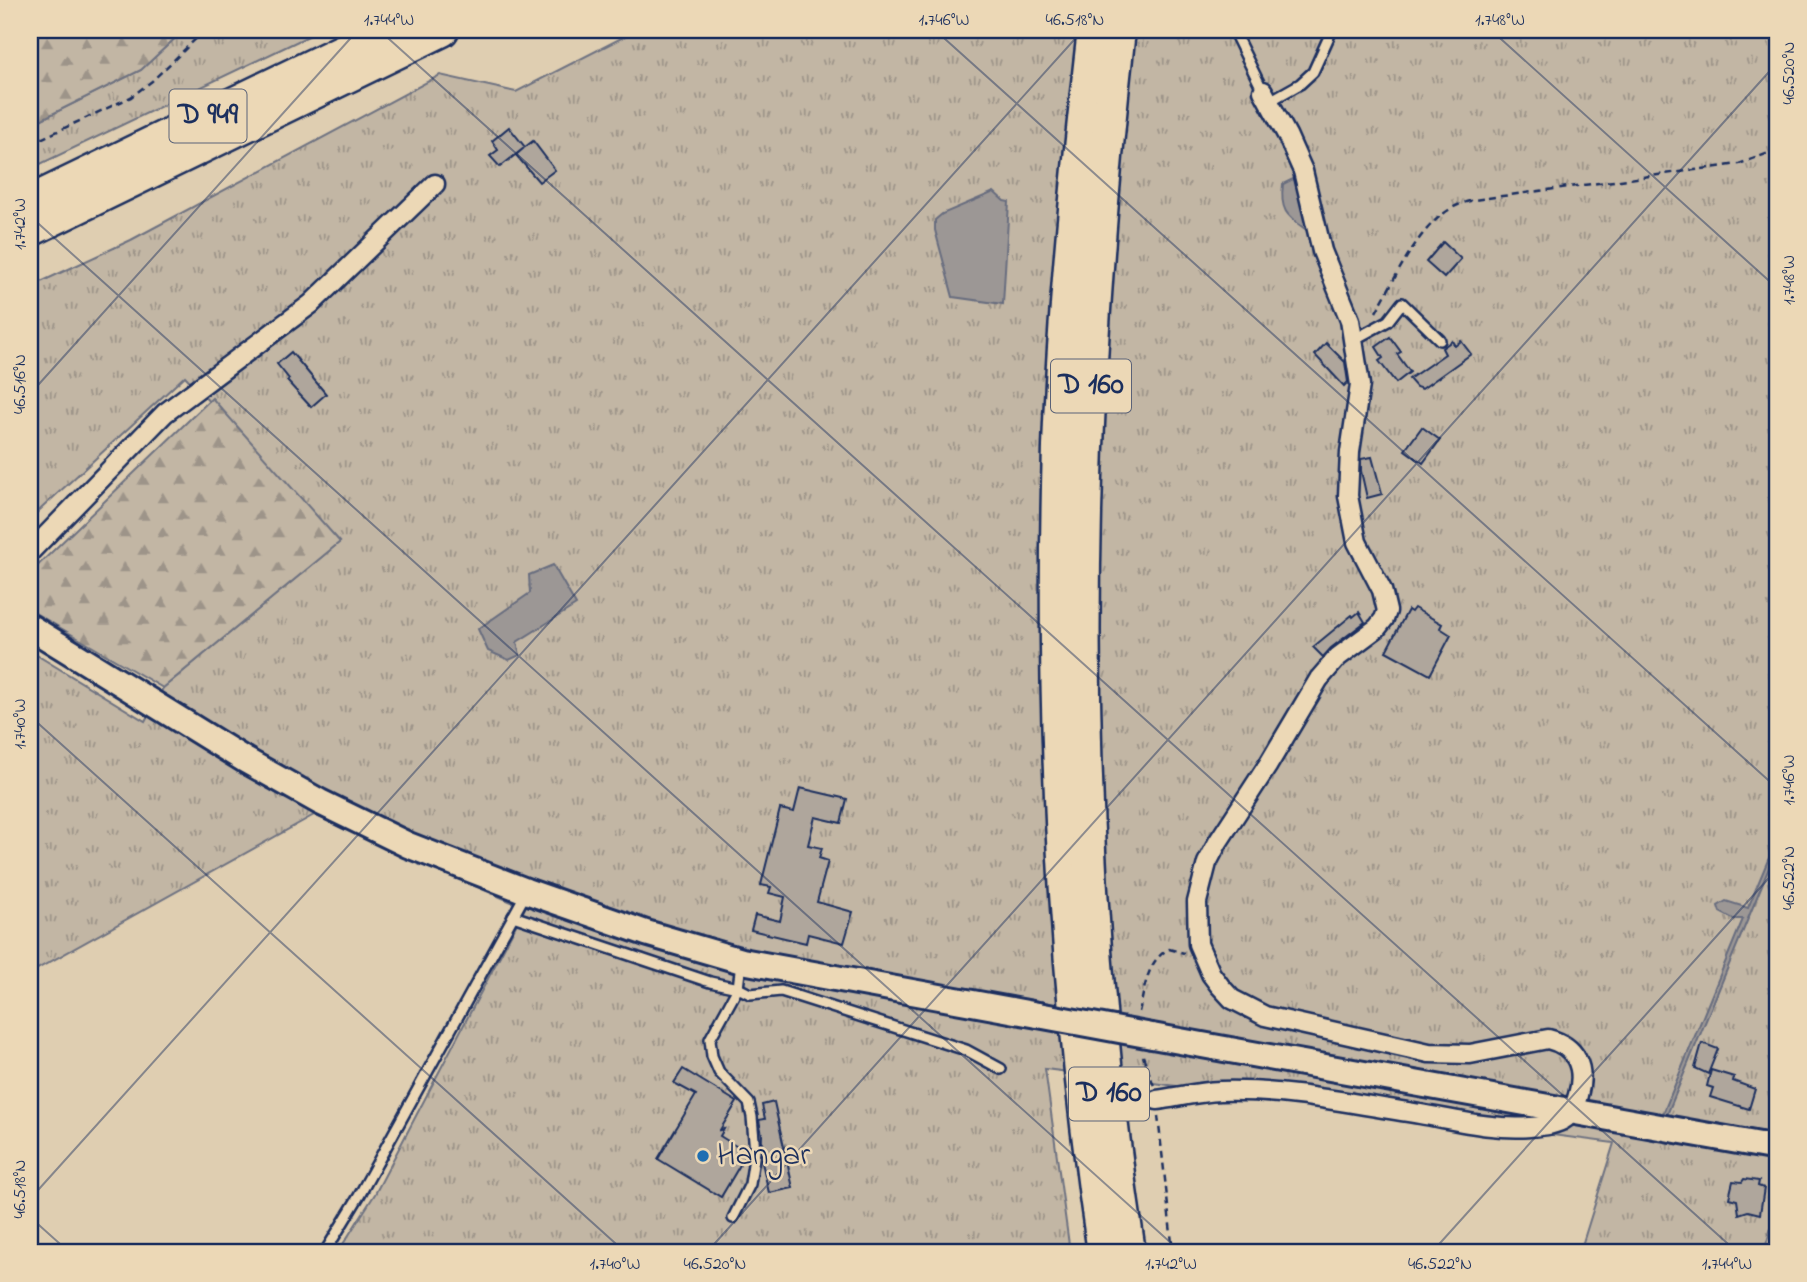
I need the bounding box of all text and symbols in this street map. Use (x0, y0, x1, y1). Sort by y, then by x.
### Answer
text: 1.744°W (364, 8, 414, 34)
text: 1.746°W (919, 8, 970, 34)
text: 46.518°N (1046, 8, 1104, 34)
text: 1.748°W (1475, 8, 1525, 34)
text: 46.520°N (1777, 42, 1803, 105)
road number: D 949 (170, 90, 246, 142)
text: 1.742°W (8, 198, 34, 250)
text: 1.748°W (1777, 255, 1803, 305)
text: 46.516°N (8, 354, 34, 414)
road number: D 160 (1051, 360, 1131, 412)
text: 1.740°W (8, 699, 34, 749)
text: 1.746°W (1777, 754, 1803, 805)
text: 46.522°N (1777, 846, 1803, 910)
road number: D 160 (1069, 1068, 1149, 1120)
place label: Hangar (717, 1133, 810, 1180)
marker: Hangar (695, 1148, 711, 1164)
text: 46.518°N (8, 1160, 34, 1218)
text: 1.740°W (590, 1252, 640, 1278)
text: 46.520°N (684, 1252, 747, 1278)
text: 1.742°W (1145, 1252, 1197, 1278)
text: 46.522°N (1408, 1252, 1472, 1278)
text: 1.744°W (1702, 1252, 1752, 1278)

